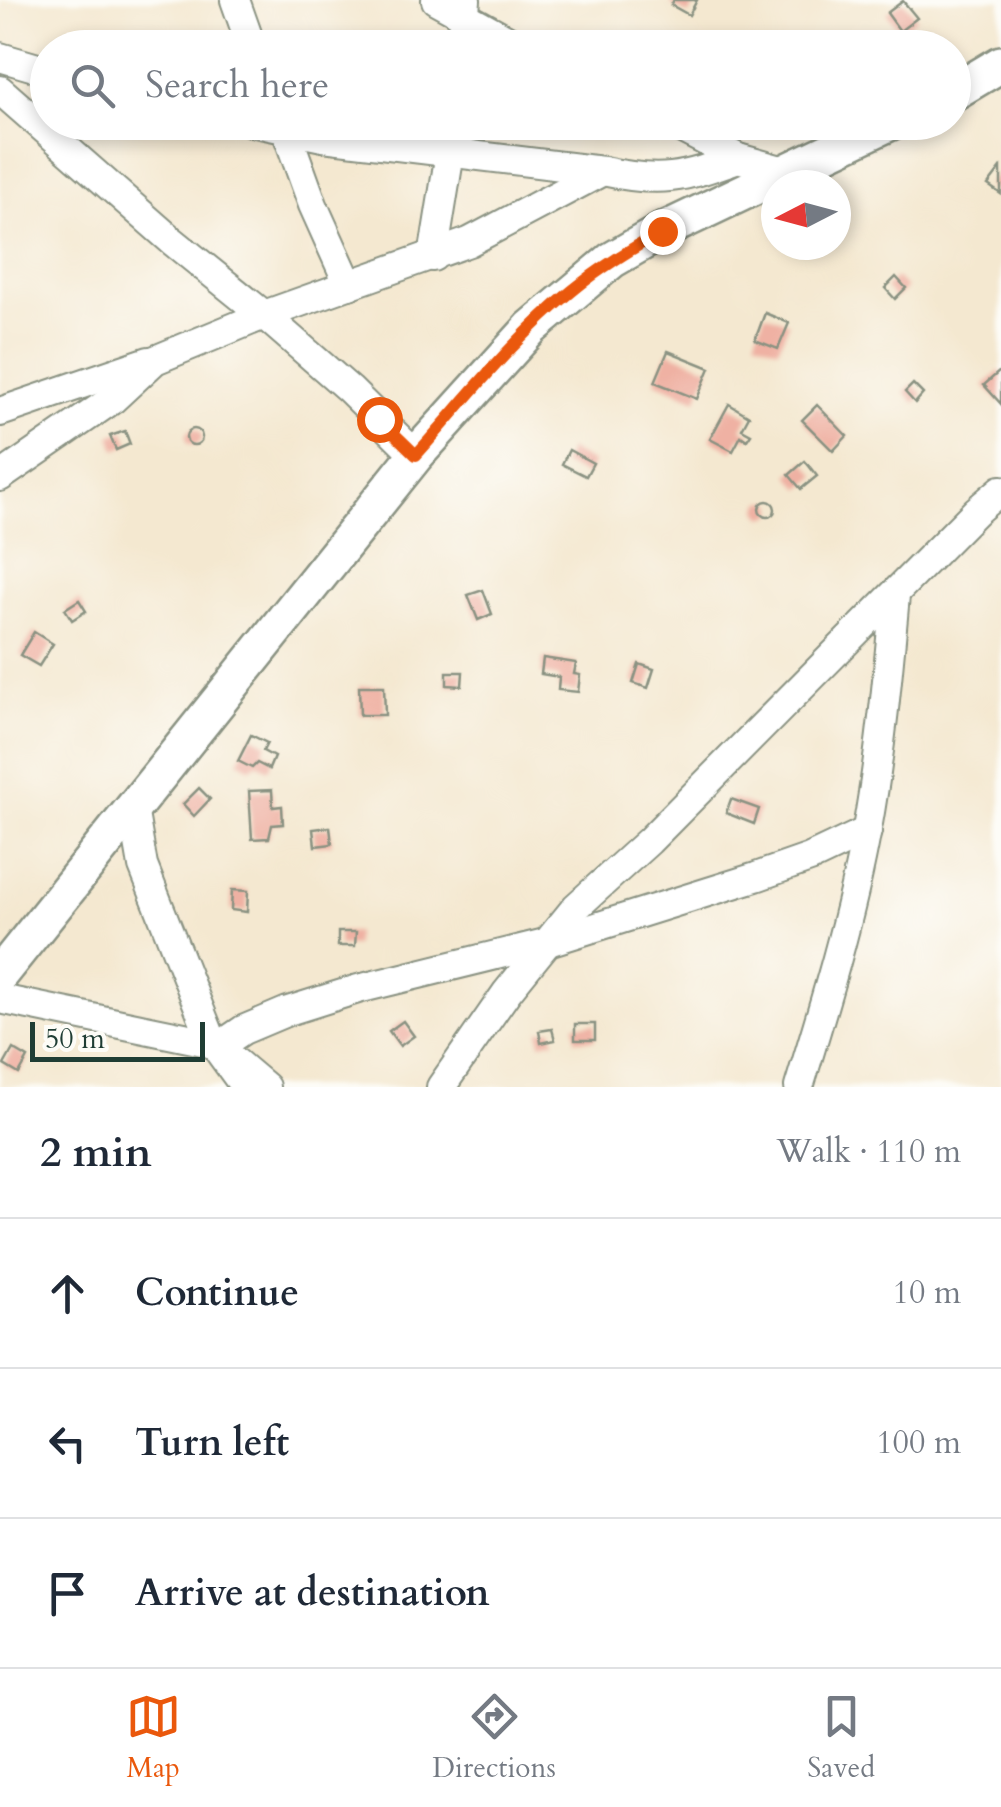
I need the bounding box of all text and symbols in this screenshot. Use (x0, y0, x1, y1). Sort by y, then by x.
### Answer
search box (30, 30, 971, 140)
icon: search (65, 58, 120, 113)
text: Search here (145, 59, 329, 111)
north arrow (761, 170, 851, 260)
route end (640, 209, 686, 255)
route start (357, 397, 403, 443)
scale bar (30, 1017, 205, 1062)
text: 50 m (45, 1020, 105, 1058)
text: 2 min (40, 1124, 152, 1181)
text: Walk · 110 m (776, 1130, 961, 1174)
icon: ahead (40, 1266, 95, 1321)
text: Continue (135, 1267, 299, 1319)
text: 10 m (893, 1271, 961, 1315)
icon: left (40, 1416, 95, 1471)
text: Turn left (135, 1417, 289, 1469)
text: 100 m (876, 1421, 961, 1465)
icon: arrive (40, 1566, 95, 1621)
text: Arrive at destination (135, 1567, 490, 1619)
tab: Map (126, 1689, 181, 1787)
tab: Directions (432, 1689, 556, 1787)
tab: Saved (807, 1689, 875, 1787)

